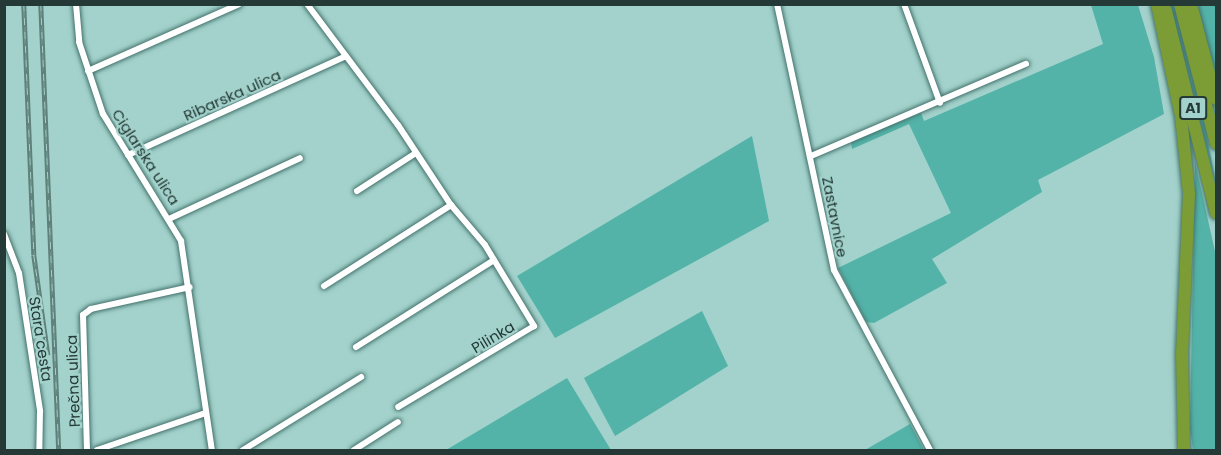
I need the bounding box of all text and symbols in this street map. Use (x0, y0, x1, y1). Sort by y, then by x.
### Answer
street label: Ribarska ulica (181, 66, 283, 124)
road number: A1 (1178, 97, 1208, 119)
street label: Ciglarska ulica (108, 106, 184, 208)
street label: Zastavnice (818, 175, 852, 259)
street label: Stara cesta (25, 295, 57, 383)
street label: Pilinka (468, 317, 518, 357)
street label: Prečna ulica (62, 334, 84, 428)

